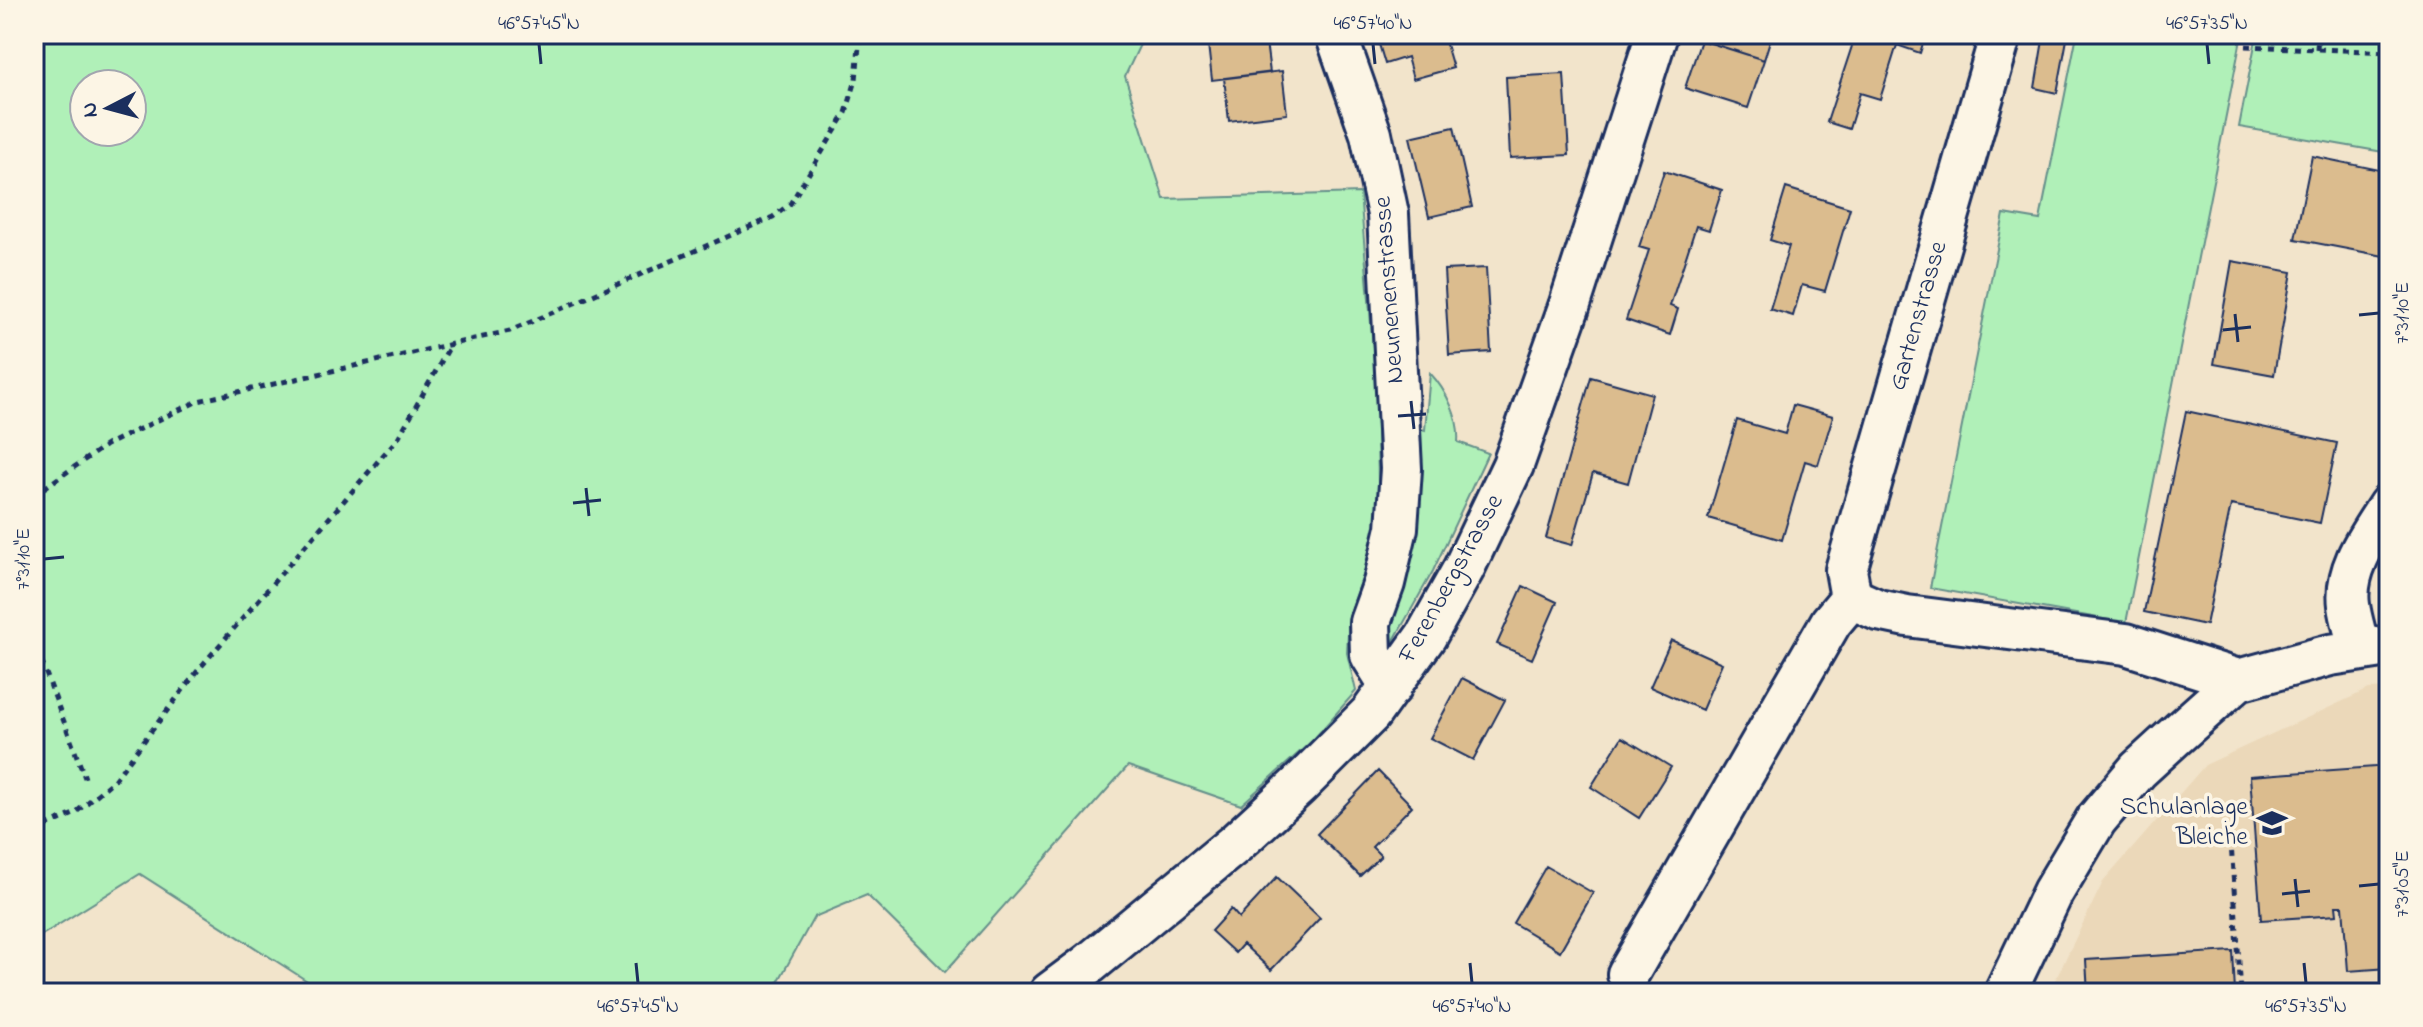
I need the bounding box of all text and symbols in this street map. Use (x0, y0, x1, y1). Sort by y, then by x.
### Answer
text: 46°57'45"N (498, 10, 580, 39)
text: 46°57'40"N (1333, 10, 1413, 39)
text: 46°57'35"N (2166, 10, 2248, 39)
north arrow (68, 68, 148, 148)
text: N (74, 101, 108, 119)
street label: Neunenenstrasse (1364, 195, 1416, 385)
street label: Gartenstrasse (1880, 237, 1959, 395)
text: 7°31'10"E (2389, 282, 2418, 344)
street label: Ferenbergstrasse (1389, 487, 1514, 671)
text: 7°31'10"E (10, 528, 39, 590)
place label: Schulanlage Bleiche (2120, 789, 2248, 857)
school or university icon: Schulanlage Bleiche (2255, 806, 2289, 840)
text: 7°31'05"E (2389, 850, 2418, 918)
text: 46°57'45"N (597, 993, 679, 1022)
text: 46°57'40"N (1432, 993, 1512, 1022)
text: 46°57'35"N (2265, 993, 2347, 1022)

